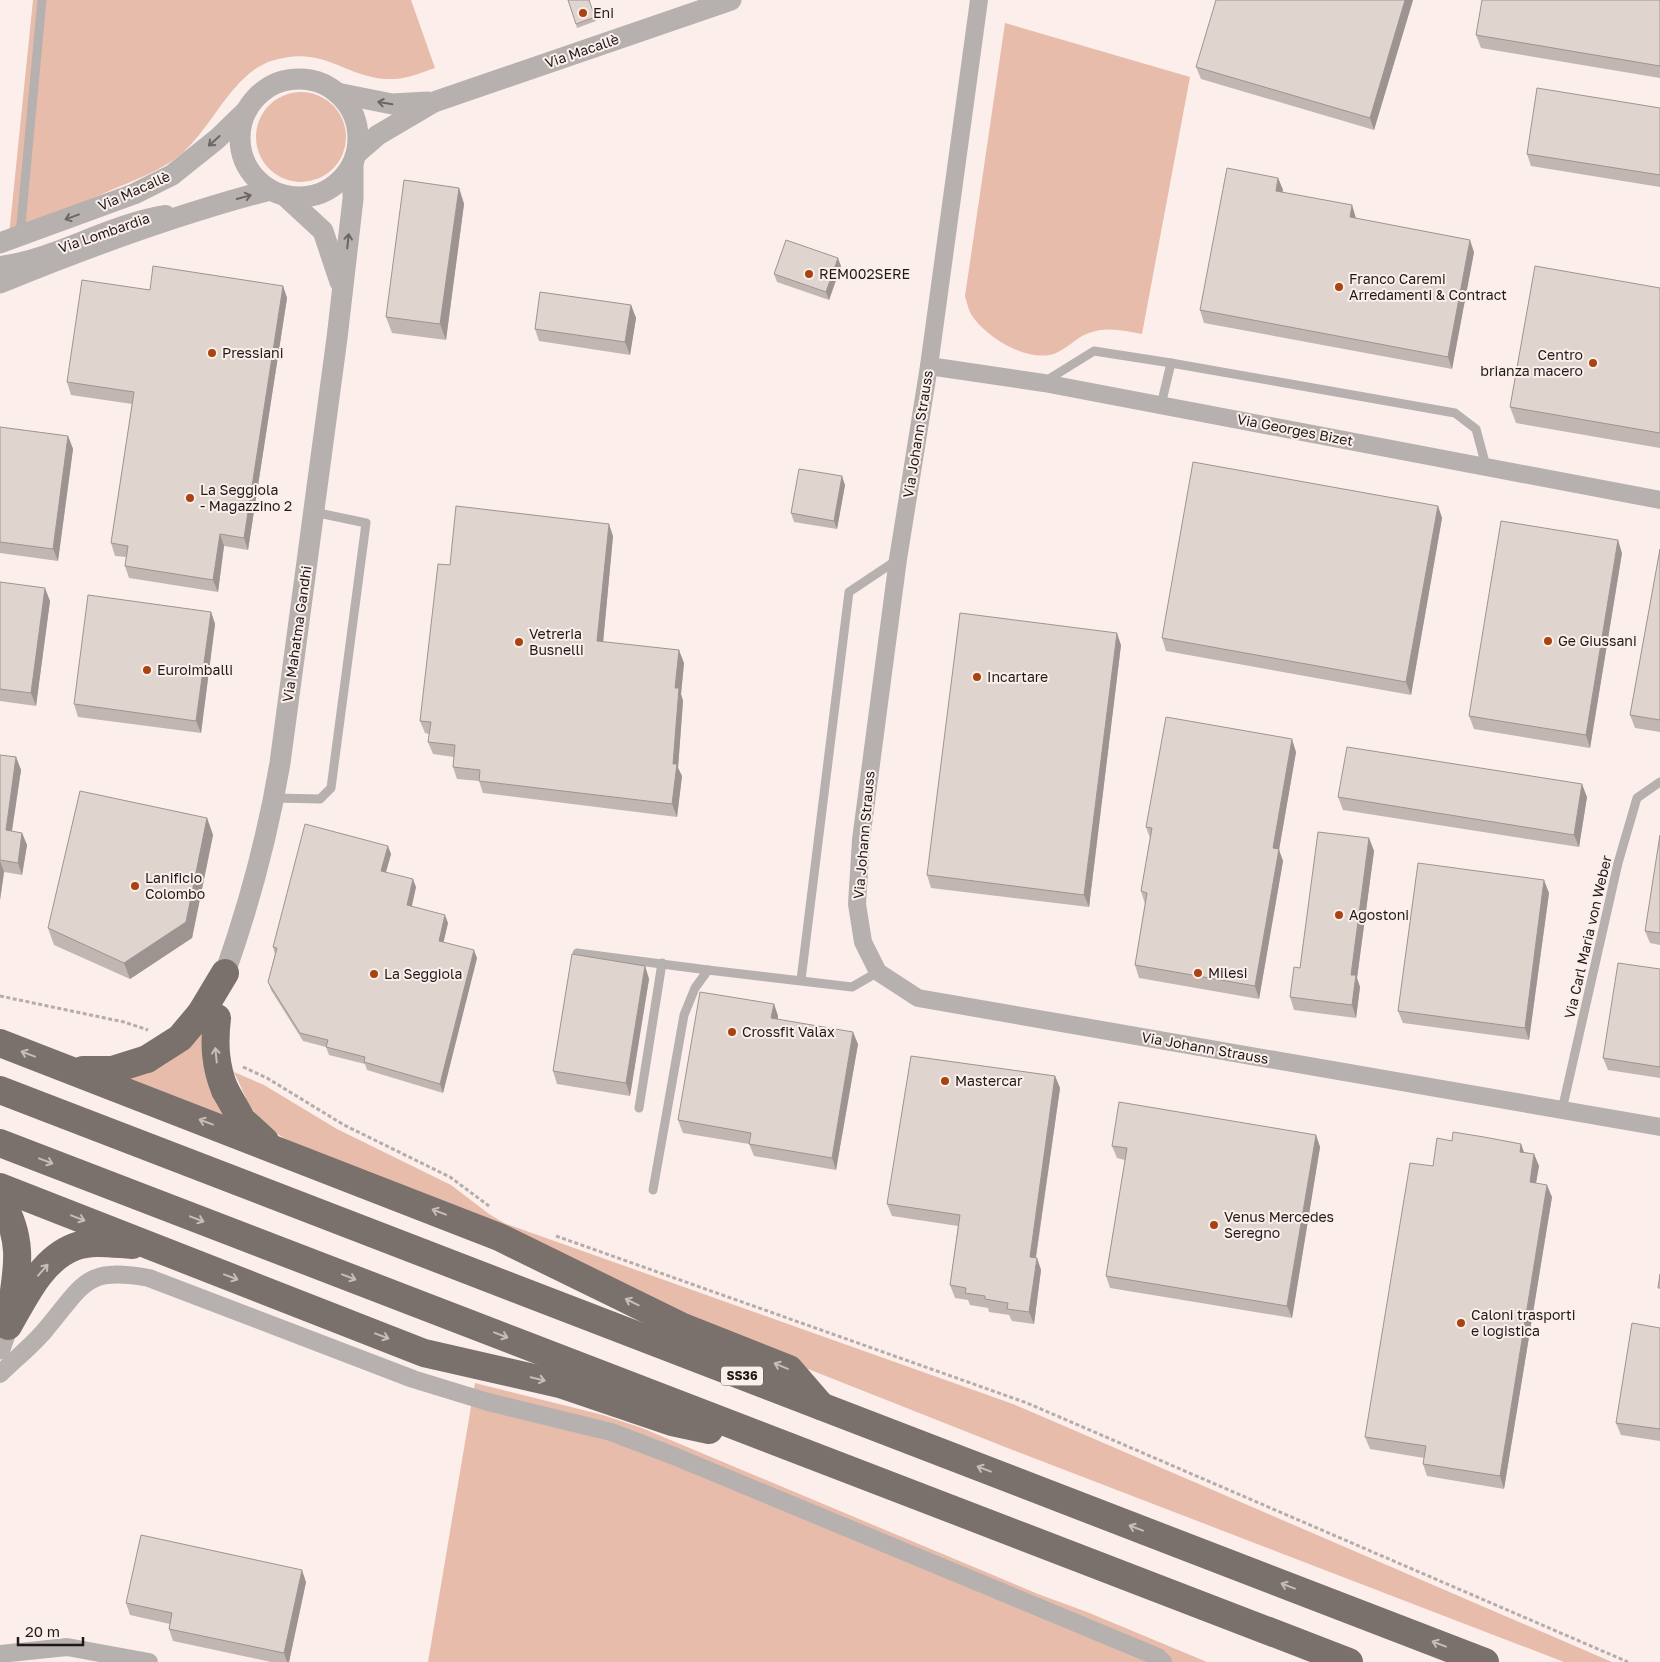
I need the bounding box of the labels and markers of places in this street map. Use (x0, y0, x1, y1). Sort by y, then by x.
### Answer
place label: Eni (593, 4, 614, 21)
marker: Eni (577, 7, 589, 19)
place label: REM002SERE (819, 265, 910, 282)
marker: REM002SERE (803, 268, 815, 280)
place label: Franco Caremi Arredamenti & Contract (1349, 270, 1507, 303)
marker: Franco Caremi Arredamenti & Contract (1333, 281, 1345, 293)
place label: Pressiani (222, 344, 283, 361)
place label: Centro brianza macero (1480, 346, 1583, 379)
marker: Pressiani (206, 347, 218, 359)
marker: Centro brianza macero (1587, 357, 1599, 369)
place label: La Seggiola - Magazzino 2 (200, 481, 292, 514)
marker: La Seggiola - Magazzino 2 (184, 492, 196, 504)
place label: Vetreria Busnelli (529, 625, 584, 658)
place label: Ge Giussani (1558, 632, 1637, 649)
marker: Ge Giussani (1542, 635, 1554, 647)
marker: Vetreria Busnelli (513, 636, 525, 648)
place label: Euroimballi (157, 661, 233, 678)
marker: Euroimballi (141, 664, 153, 676)
place label: Incartare (987, 668, 1048, 685)
marker: Incartare (971, 671, 983, 683)
place label: Lanificio Colombo (145, 869, 205, 902)
marker: Lanificio Colombo (129, 880, 141, 892)
place label: Agostoni (1349, 906, 1409, 923)
marker: Agostoni (1333, 909, 1345, 921)
place label: Milesi (1208, 964, 1247, 981)
place label: La Seggiola (384, 965, 462, 982)
marker: Milesi (1192, 967, 1204, 979)
marker: La Seggiola (368, 968, 380, 980)
place label: Crossfit Valax (742, 1023, 835, 1040)
marker: Crossfit Valax (726, 1026, 738, 1038)
place label: Mastercar (955, 1072, 1023, 1089)
marker: Mastercar (939, 1075, 951, 1087)
place label: Venus Mercedes Seregno (1224, 1208, 1334, 1241)
marker: Venus Mercedes Seregno (1208, 1219, 1220, 1231)
place label: Caloni trasporti e logistica (1471, 1306, 1575, 1339)
marker: Caloni trasporti e logistica (1455, 1317, 1467, 1329)

